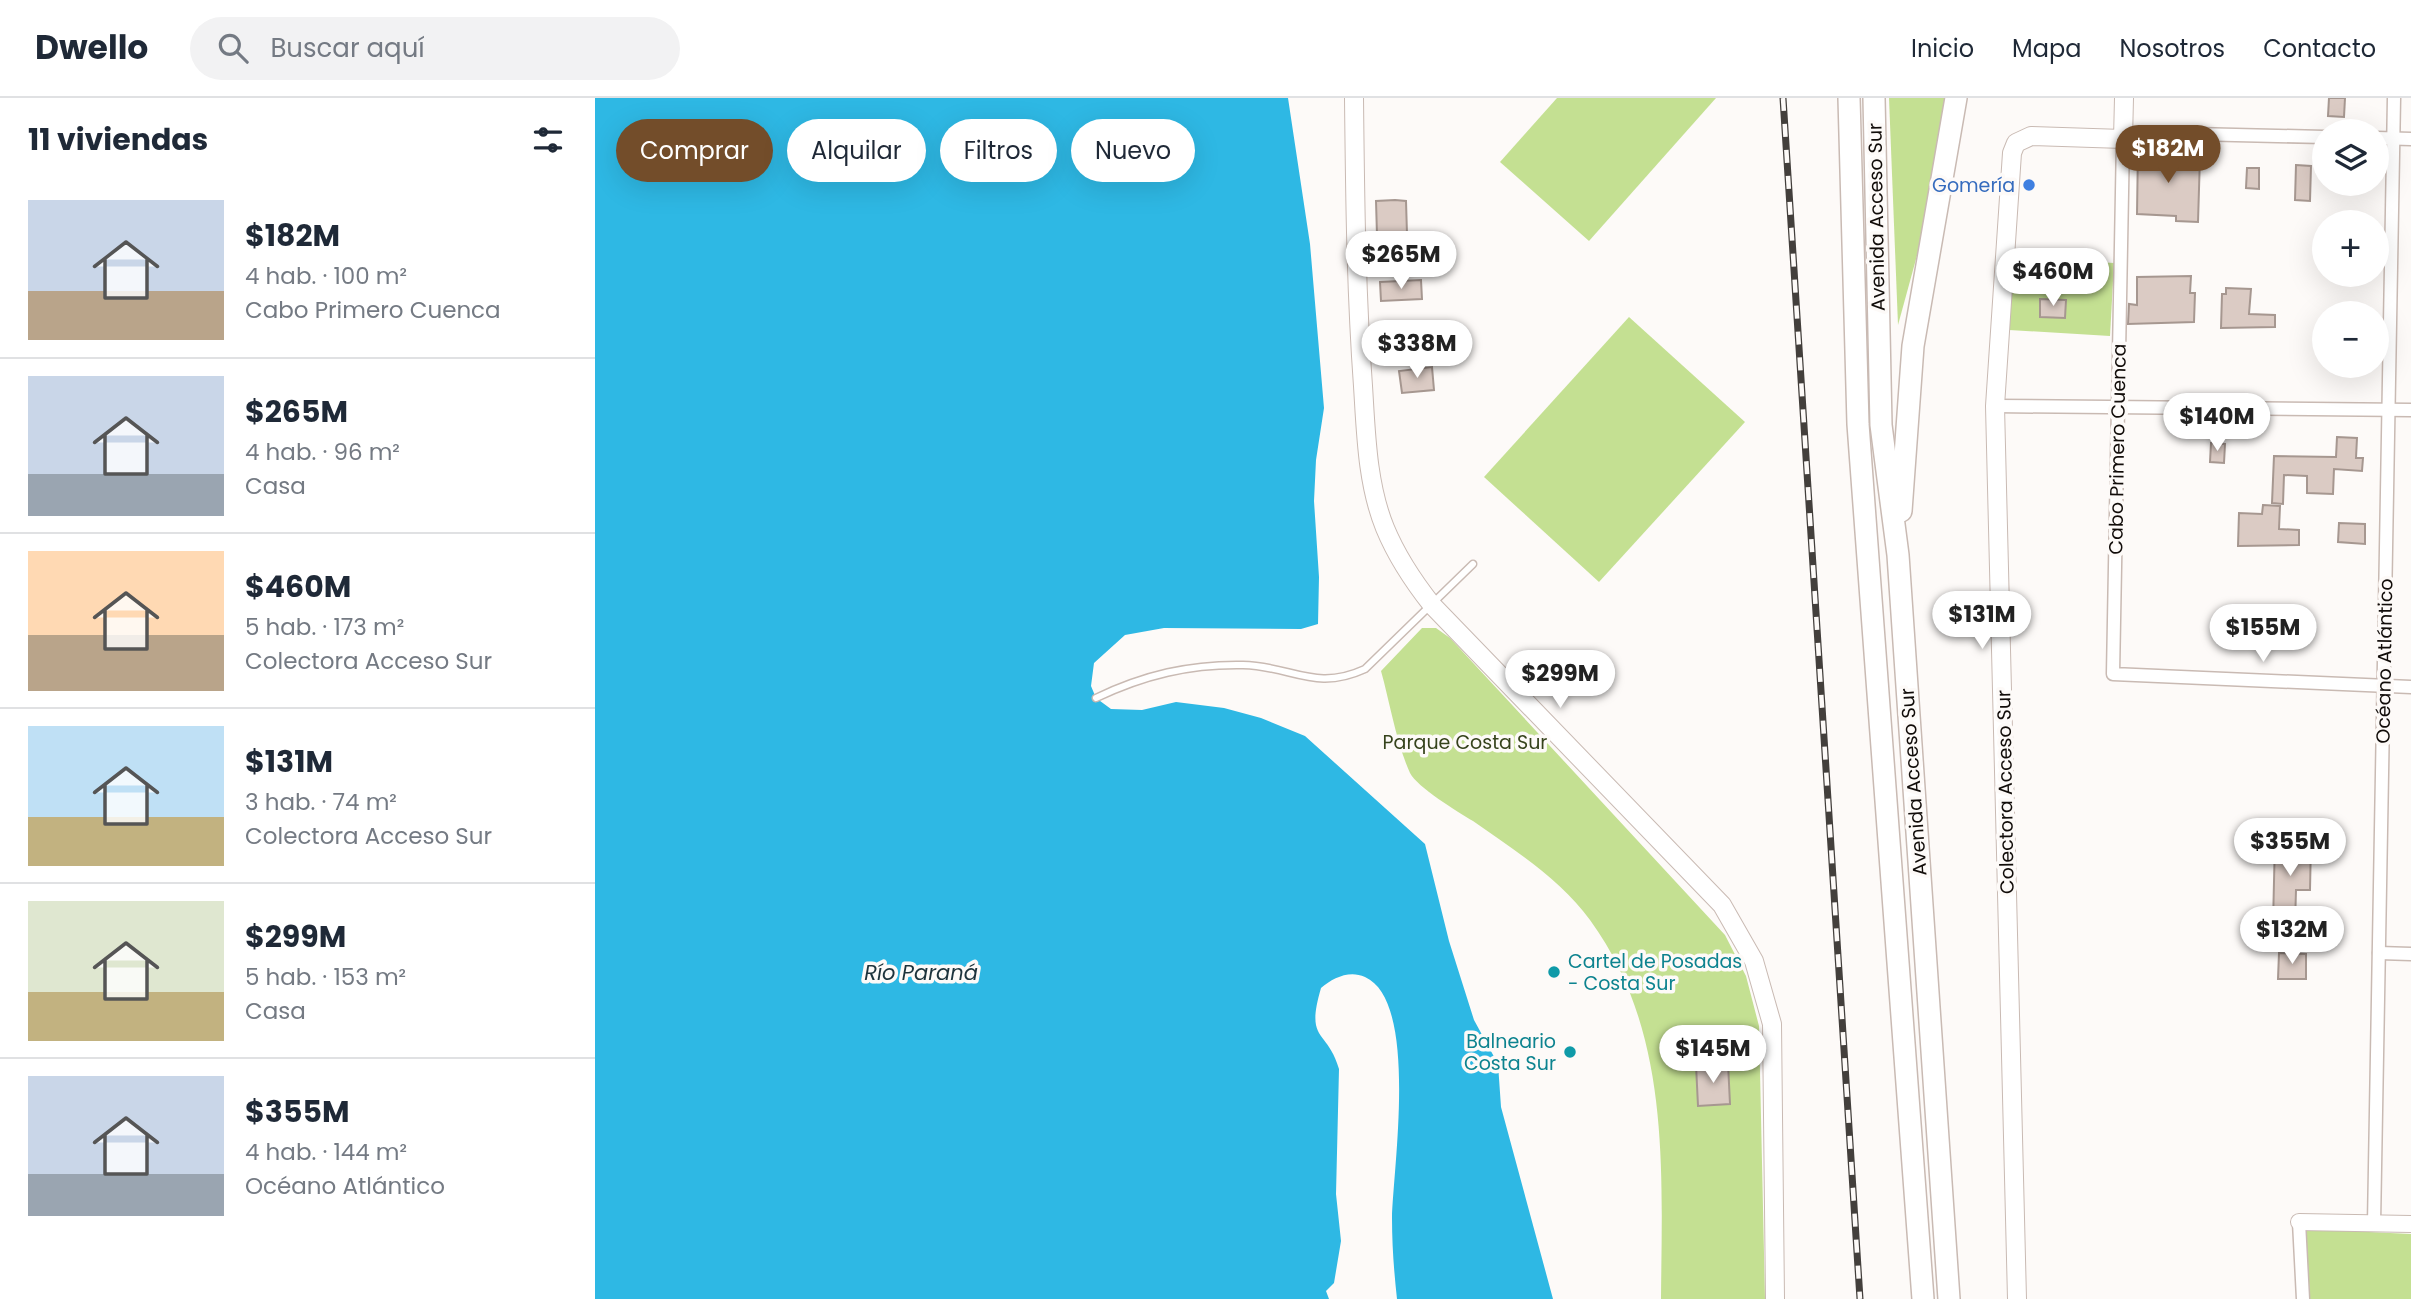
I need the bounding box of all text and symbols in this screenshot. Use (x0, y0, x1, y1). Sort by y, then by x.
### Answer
search box (190, 17, 680, 80)
text: Dwello (35, 24, 148, 71)
icon: search (214, 29, 252, 67)
text: Buscar aquí (270, 30, 425, 66)
text: Inicio (1911, 32, 1974, 65)
text: Mapa (2012, 32, 2081, 65)
text: Nosotros (2119, 32, 2225, 65)
text: Contacto (2263, 32, 2376, 65)
text: 11 viviendas (28, 118, 208, 161)
chip: Comprar (616, 119, 773, 182)
chip: Alquilar (787, 119, 926, 182)
chip: Filtros (940, 119, 1057, 182)
chip: Nuevo (1071, 119, 1195, 182)
map controls (2312, 119, 2389, 378)
button: layers (2312, 119, 2389, 196)
icon: filters (529, 121, 567, 159)
street label: Avenida Acceso Sur (1861, 123, 1892, 311)
pin: $182M (2119, 126, 2217, 185)
text: $182M (2132, 132, 2204, 164)
place label: Gomería (1932, 172, 2015, 199)
marker: Gomería (2021, 177, 2037, 193)
button: + (2312, 210, 2389, 287)
text: $182M (245, 214, 340, 257)
icon: home (84, 228, 168, 312)
pin: $265M (1352, 232, 1450, 291)
text: $265M (1362, 238, 1440, 270)
pin: $460M (2004, 248, 2102, 308)
text: $460M (2012, 255, 2094, 287)
text: 4 hab. · 100 m² (245, 260, 407, 292)
text: Cabo Primero Cuenca (245, 294, 501, 326)
button: − (2312, 301, 2389, 378)
pin: $338M (1368, 320, 1466, 380)
text: $338M (1378, 327, 1456, 359)
street label: Cabo Primero Cuenca (2102, 343, 2133, 555)
text: $265M (245, 390, 348, 433)
pin: $140M (2168, 394, 2266, 453)
text: $140M (2179, 400, 2255, 432)
icon: home (84, 404, 168, 488)
text: 4 hab. · 96 m² (245, 436, 400, 468)
text: Casa (245, 470, 306, 502)
text: $460M (245, 565, 351, 608)
street label: Océano Atlántico (2370, 578, 2399, 744)
icon: home (84, 579, 168, 663)
pin: $131M (1933, 592, 2031, 651)
text: $131M (1948, 598, 2016, 630)
pin: $155M (2214, 604, 2312, 664)
text: 5 hab. · 173 m² (245, 611, 404, 643)
text: $155M (2226, 611, 2300, 643)
text: Colectora Acceso Sur (245, 645, 492, 677)
pin: $299M (1511, 650, 1609, 710)
text: $299M (1521, 657, 1599, 689)
street label: Avenida Acceso Sur (1893, 687, 1934, 877)
street label: Colectora Acceso Sur (1990, 690, 2021, 894)
park label: Parque Costa Sur (1383, 729, 1547, 756)
text: $131M (245, 740, 333, 783)
icon: home (84, 754, 168, 838)
text: 3 hab. · 74 m² (245, 786, 397, 818)
pin: $355M (2241, 818, 2339, 878)
text: Colectora Acceso Sur (245, 820, 492, 852)
text: $355M (2250, 825, 2330, 857)
pin: $132M (2243, 906, 2341, 966)
text: $132M (2256, 913, 2328, 945)
text: $299M (245, 915, 346, 958)
icon: home (84, 929, 168, 1013)
place label: Cartel de Posadas - Costa Sur (1568, 948, 1742, 997)
water label: Río Paraná (864, 958, 978, 987)
text: 5 hab. · 153 m² (245, 961, 406, 993)
marker: Cartel de Posadas - Costa Sur (1546, 964, 1562, 980)
text: Casa (245, 995, 306, 1027)
pin: $145M (1664, 1026, 1762, 1085)
place label: Balneario Costa Sur (1464, 1028, 1556, 1077)
text: $145M (1675, 1032, 1751, 1064)
marker: Balneario Costa Sur (1562, 1044, 1578, 1060)
text: $355M (245, 1090, 349, 1133)
icon: home (84, 1104, 168, 1188)
text: 4 hab. · 144 m² (245, 1136, 407, 1168)
text: Océano Atlántico (245, 1170, 445, 1202)

